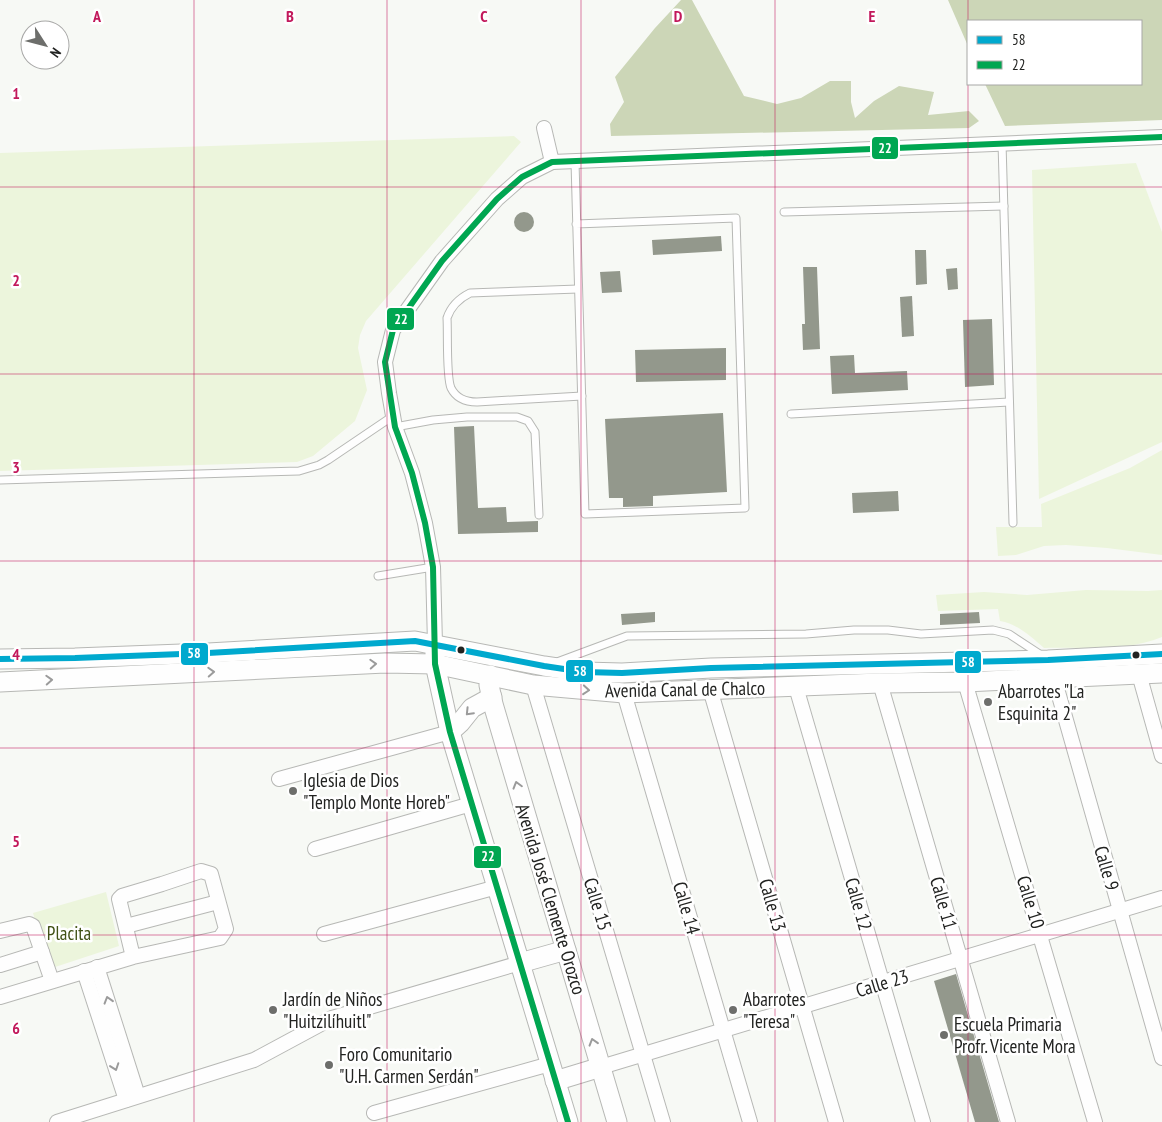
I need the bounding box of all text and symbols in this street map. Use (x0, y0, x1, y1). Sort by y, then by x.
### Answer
text: A (92, 6, 102, 26)
text: B (286, 6, 294, 26)
text: C (480, 6, 488, 26)
text: D (674, 6, 683, 26)
text: E (869, 6, 876, 26)
north arrow (20, 20, 70, 70)
legend (967, 20, 1142, 85)
text: 58 (1012, 30, 1026, 49)
text: N (46, 44, 65, 61)
text: 22 (1012, 55, 1026, 74)
text: 1 (12, 83, 20, 103)
line badge: 22 (871, 136, 899, 160)
text: 22 (878, 139, 892, 157)
text: 2 (12, 270, 20, 290)
line badge: 22 (386, 307, 415, 331)
text: 22 (394, 310, 408, 328)
text: 3 (12, 457, 20, 477)
line badge: 58 (180, 642, 209, 666)
text: 4 (12, 644, 20, 664)
text: 58 (187, 644, 201, 662)
unlabelled marker (456, 645, 466, 655)
line badge: 58 (954, 650, 982, 674)
unlabelled marker (1131, 650, 1141, 660)
text: 58 (961, 653, 975, 671)
one-way arrow (370, 658, 378, 669)
line badge: 58 (565, 659, 594, 683)
text: 58 (573, 662, 587, 680)
one-way arrow (207, 667, 215, 678)
one-way arrow (45, 675, 53, 686)
street label: Avenida Canal de Chalco (605, 676, 765, 702)
place label: Abarrotes "La Esquinita 2" (998, 679, 1084, 725)
one-way arrow (582, 684, 590, 695)
marker: Abarrotes "La Esquinita 2" (982, 696, 994, 708)
one-way arrow (466, 707, 475, 716)
place label: Iglesia de Dios "Templo Monte Horeb" (303, 768, 450, 814)
one-way arrow (513, 782, 523, 790)
marker: Iglesia de Dios "Templo Monte Horeb" (287, 785, 299, 797)
street label: Avenida José Clemente Orozco (511, 801, 591, 997)
text: 5 (12, 831, 20, 851)
street label: Calle 9 (1089, 843, 1125, 893)
line badge: 22 (473, 845, 502, 869)
text: 22 (481, 847, 495, 865)
street label: Calle 10 (1012, 873, 1050, 931)
street label: Calle 11 (925, 874, 963, 932)
street label: Calle 15 (579, 875, 617, 933)
street label: Calle 12 (840, 875, 878, 933)
street label: Calle 13 (754, 876, 792, 934)
street label: Calle 14 (668, 879, 706, 938)
park label: Placita (47, 921, 91, 945)
street label: Calle 23 (853, 964, 911, 1002)
place label: Jardín de Niños "Huitzilíhuitl" (282, 987, 383, 1033)
place label: Abarrotes "Teresa" (743, 987, 806, 1033)
one-way arrow (103, 996, 113, 1005)
marker: Jardín de Niños "Huitzilíhuitl" (267, 1004, 279, 1016)
marker: Abarrotes "Teresa" (727, 1004, 739, 1016)
place label: Escuela Primaria Profr. Vicente Mora (954, 1012, 1076, 1058)
text: 6 (12, 1018, 20, 1038)
marker: Escuela Primaria Profr. Vicente Mora (938, 1029, 950, 1041)
one-way arrow (589, 1038, 599, 1046)
place label: Foro Comunitario "U.H. Carmen Serdán" (339, 1042, 479, 1088)
marker: Foro Comunitario "U.H. Carmen Serdán" (323, 1059, 335, 1071)
one-way arrow (109, 1062, 119, 1071)

